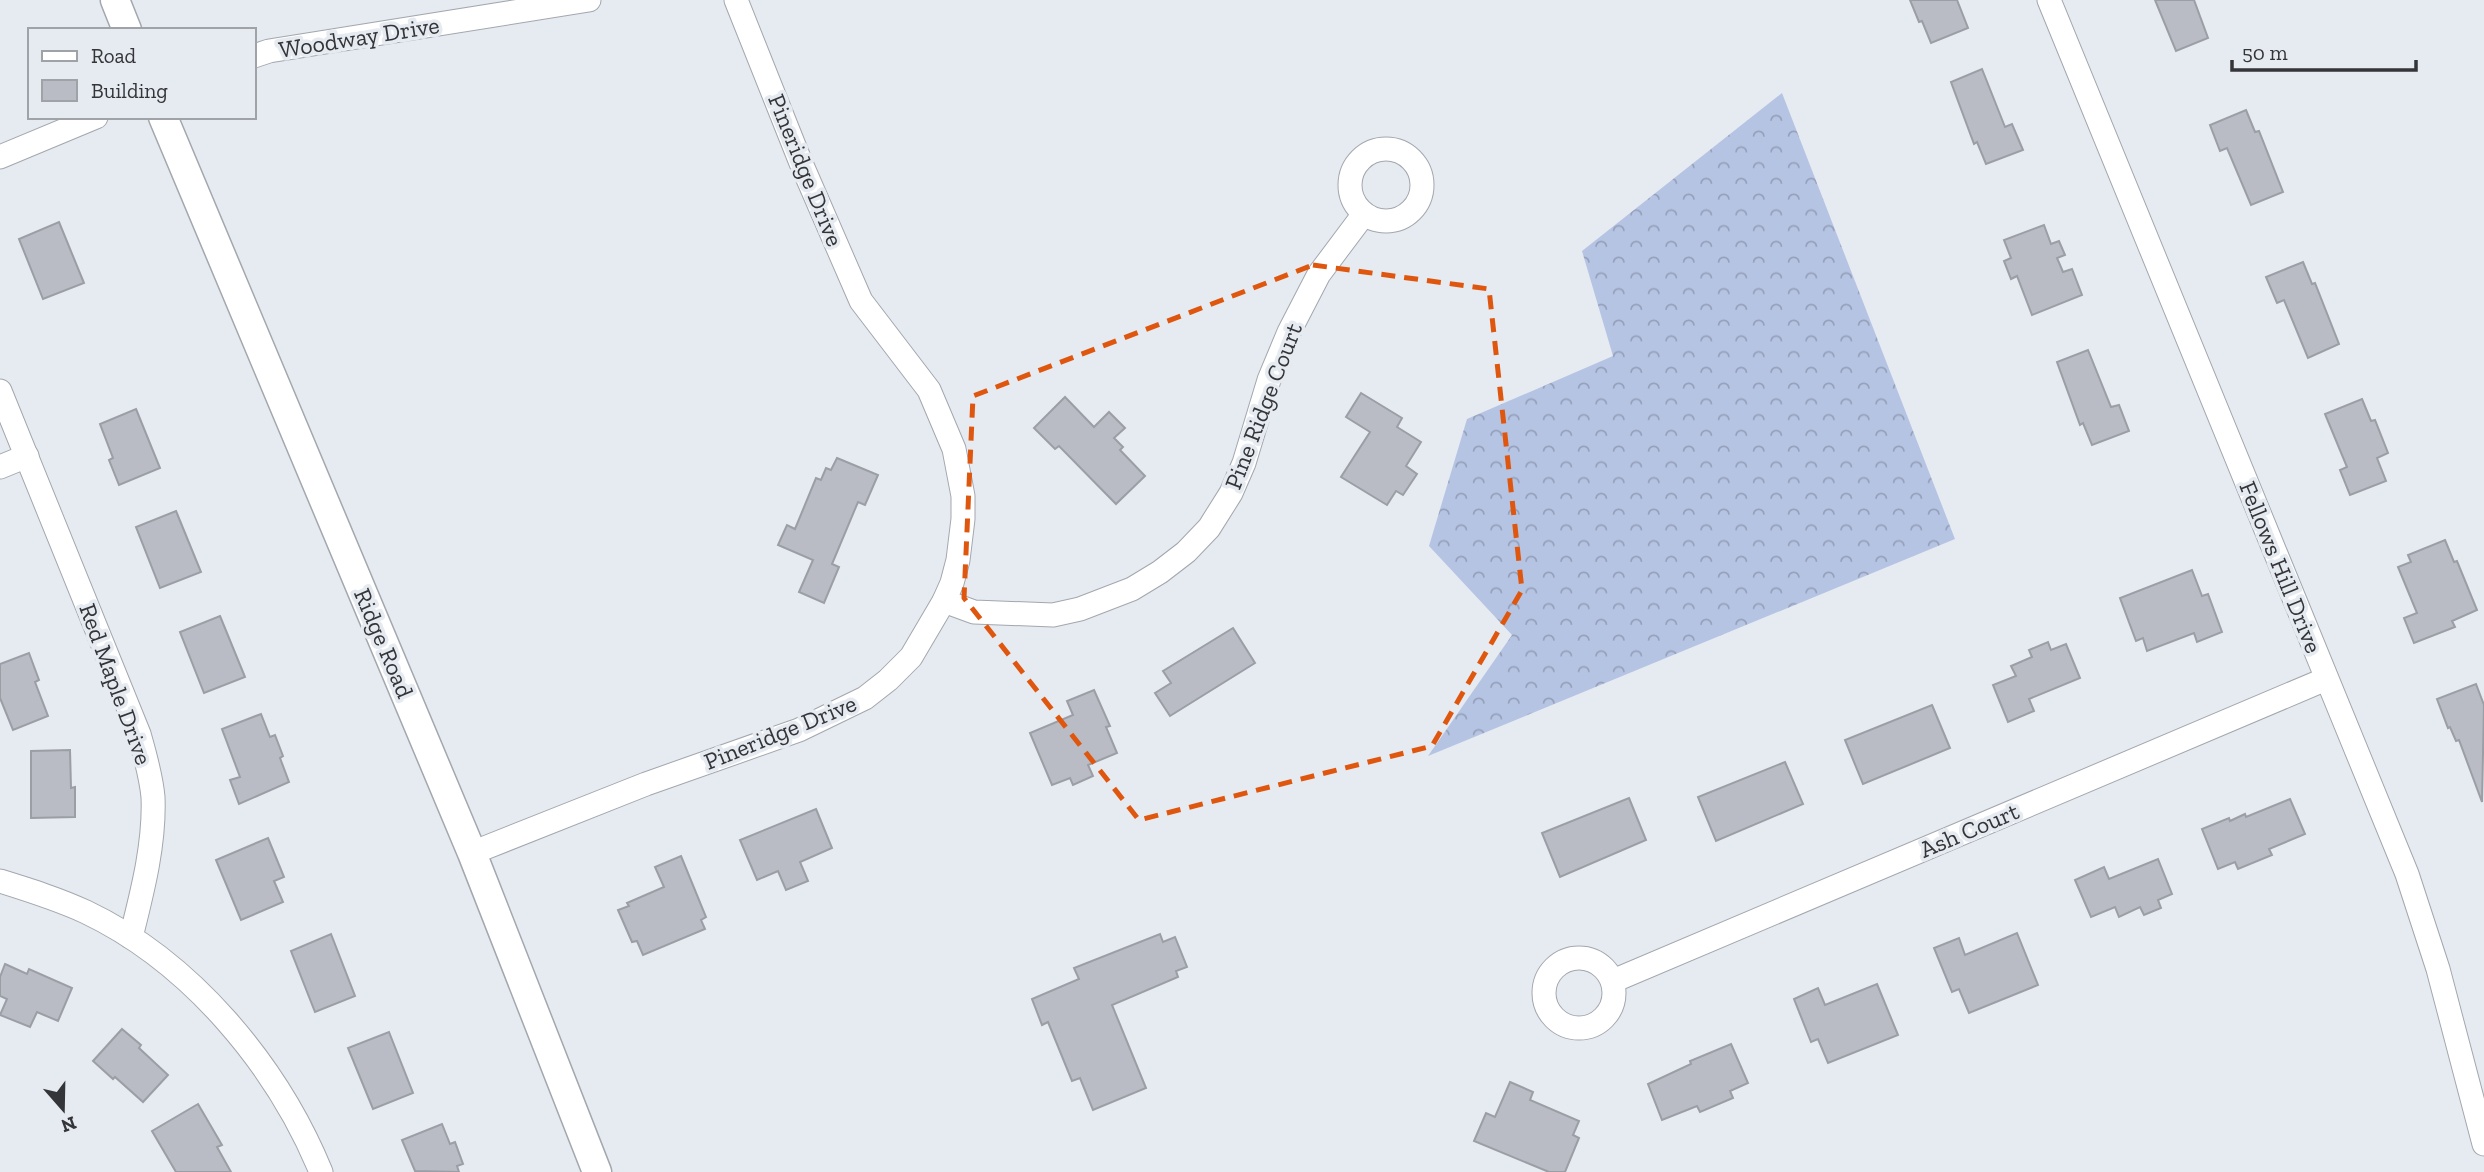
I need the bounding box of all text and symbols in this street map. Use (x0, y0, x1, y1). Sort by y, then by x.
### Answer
street label: Woodway Drive (277, 10, 441, 64)
legend (28, 28, 256, 119)
scale bar (2232, 28, 2416, 72)
text: 50 m (2242, 40, 2288, 65)
text: Road (91, 43, 137, 68)
text: Building (91, 78, 168, 103)
street label: Pineridge Drive (762, 90, 850, 250)
street label: Pine Ridge Court (1218, 319, 1308, 493)
street label: Fellows Hill Drive (2233, 477, 2329, 657)
street label: Ridge Road (348, 584, 420, 702)
street label: Red Maple Drive (73, 599, 159, 769)
street label: Pineridge Drive (700, 688, 860, 776)
street label: Ash Court (1915, 796, 2023, 864)
north arrow (28, 1074, 98, 1144)
text: N (58, 1111, 79, 1138)

